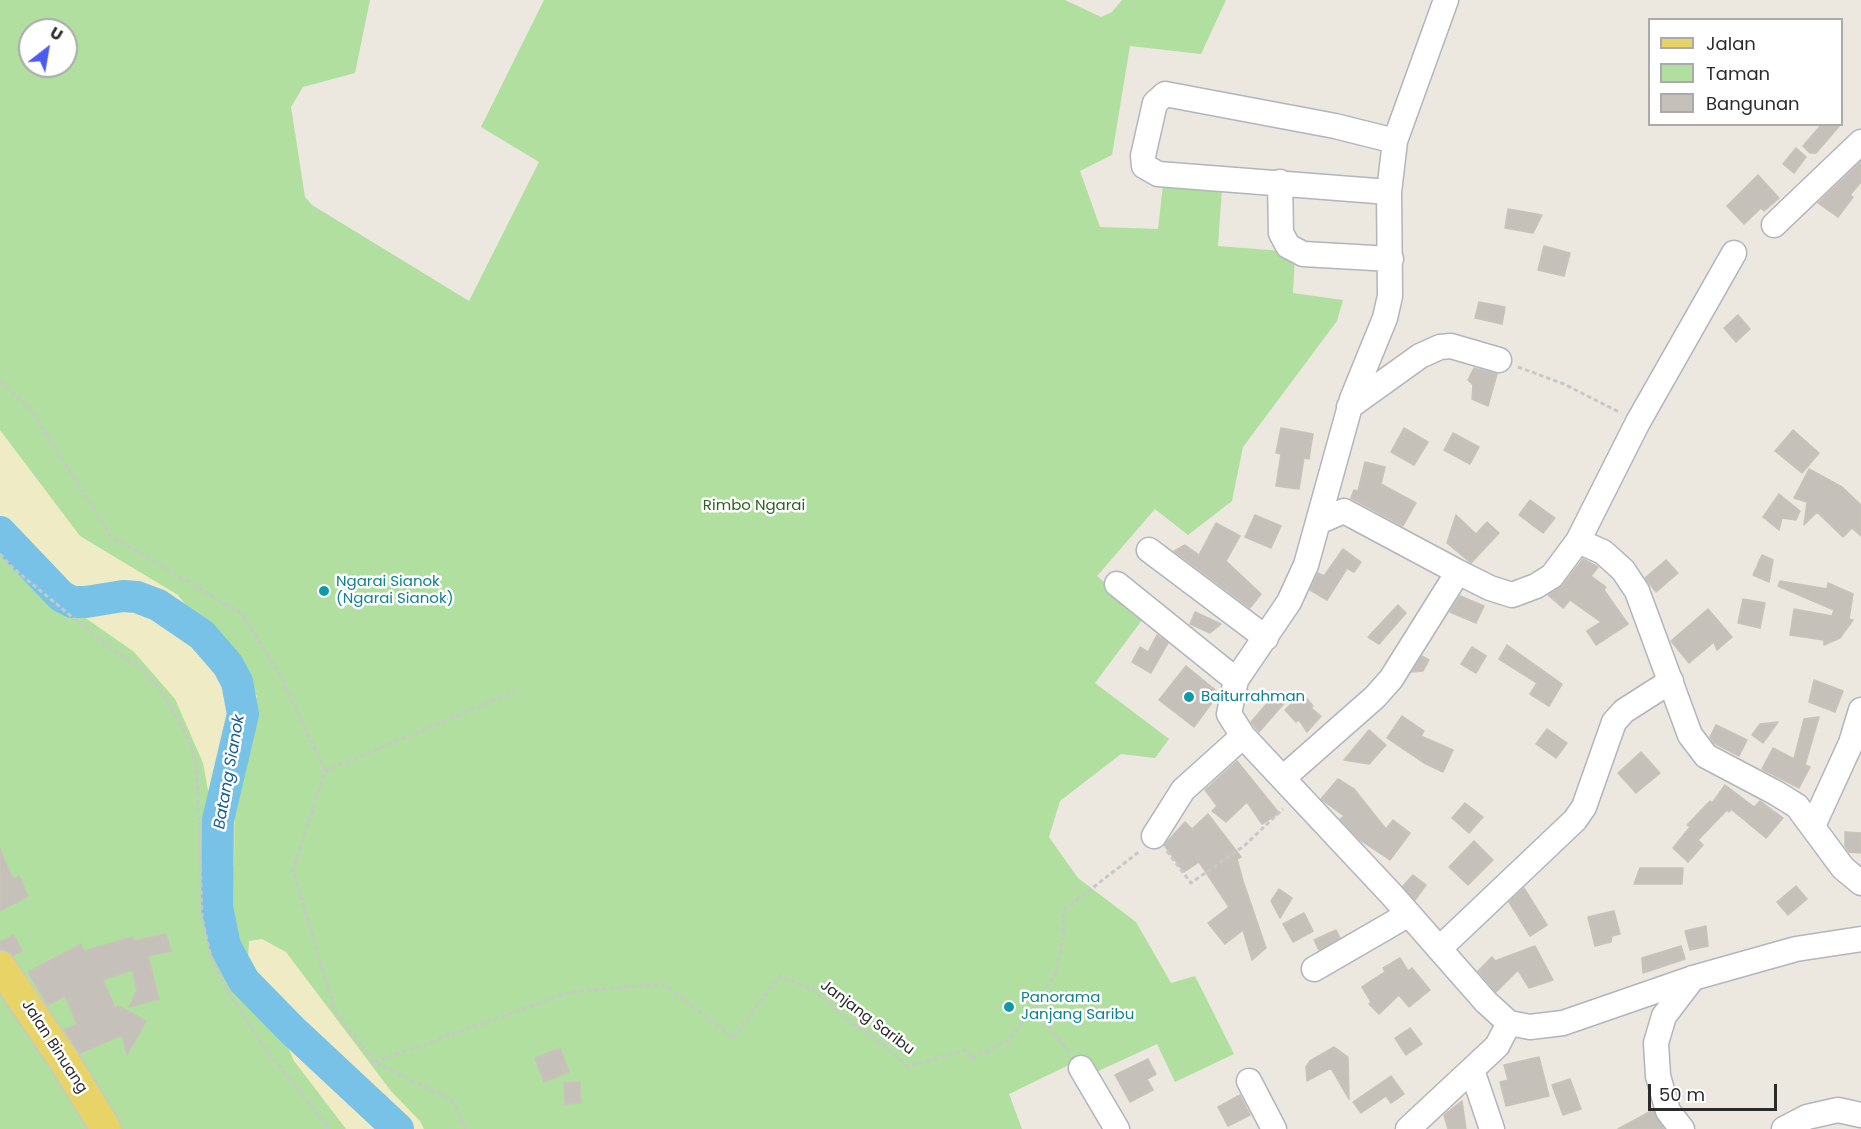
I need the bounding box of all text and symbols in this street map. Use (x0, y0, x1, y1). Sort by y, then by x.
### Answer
north arrow (18, 18, 78, 78)
legend (1648, 18, 1843, 126)
text: U (46, 21, 67, 47)
text: Jalan (1706, 31, 1756, 56)
text: Taman (1706, 61, 1770, 86)
text: Bangunan (1706, 91, 1800, 116)
park label: Rimbo Ngarai (703, 497, 805, 515)
place label: Ngarai Sianok (Ngarai Sianok) (336, 573, 453, 608)
marker: Ngarai Sianok (Ngarai Sianok) (317, 584, 331, 598)
place label: Baiturrahman (1201, 688, 1305, 706)
marker: Baiturrahman (1182, 690, 1196, 704)
water label: Batang Sianok (210, 713, 250, 831)
street label: Janjang Saribu (816, 977, 918, 1059)
place label: Panorama Janjang Saribu (1021, 989, 1134, 1024)
street label: Jalan Binuang (17, 997, 91, 1097)
marker: Panorama Janjang Saribu (1002, 1000, 1016, 1014)
scale bar (1651, 1072, 1780, 1110)
text: 50 m (1659, 1082, 1705, 1107)

